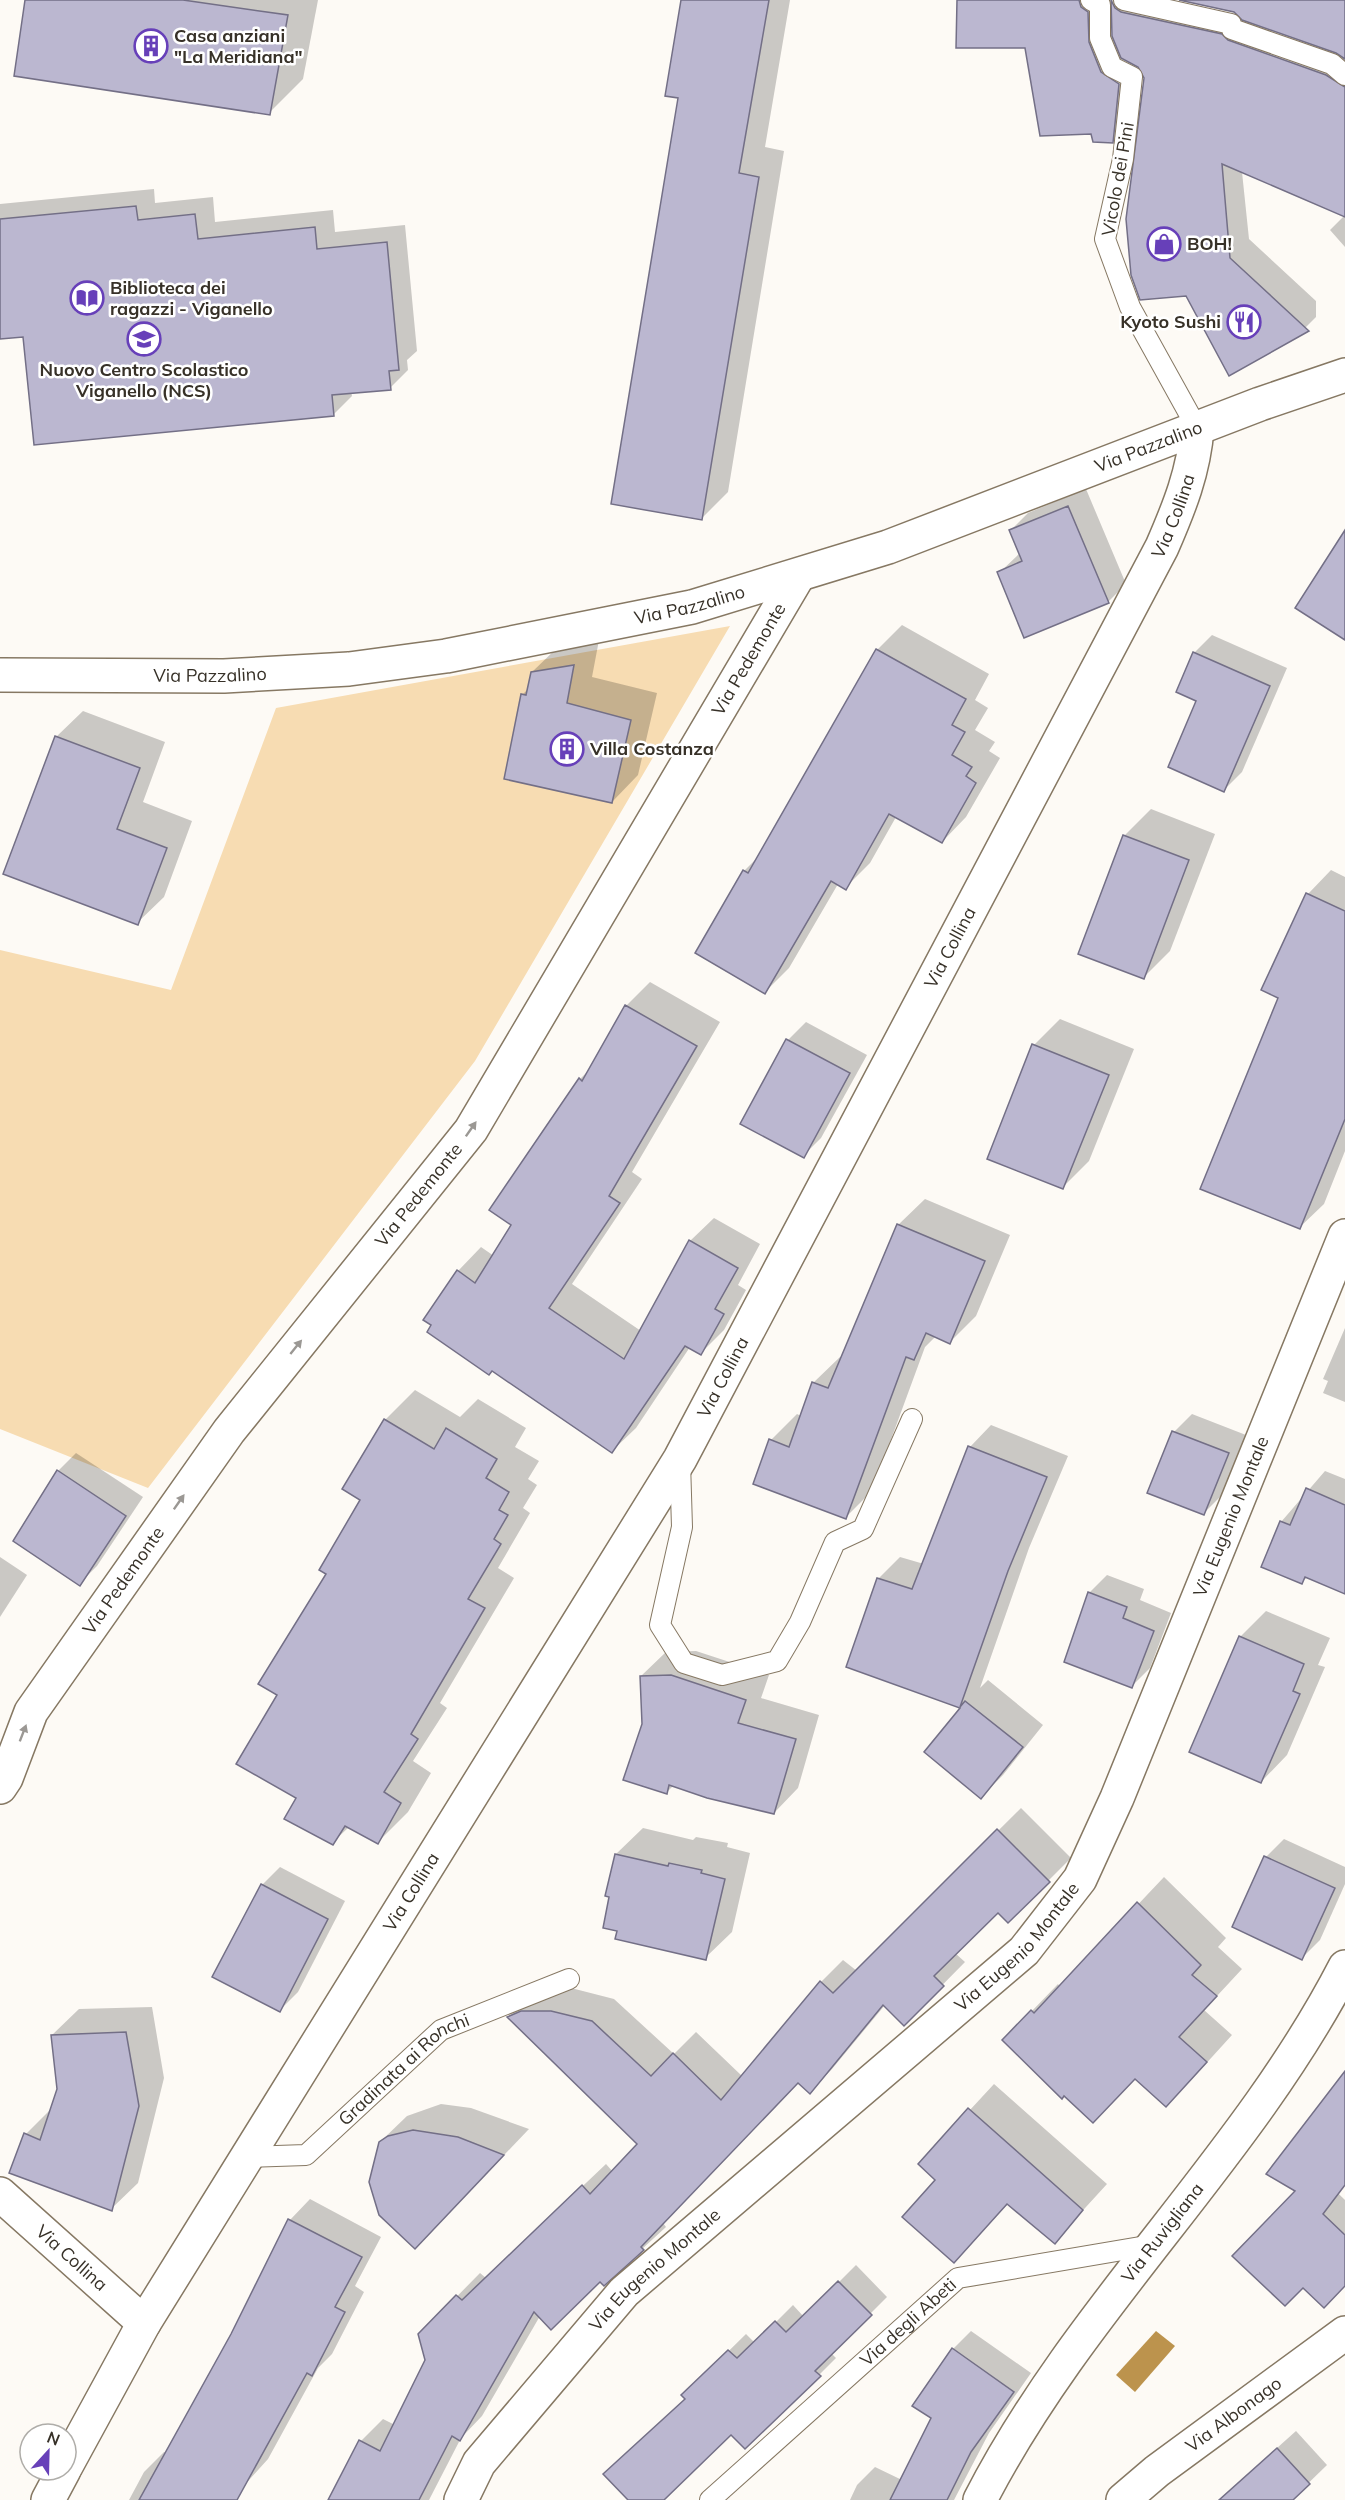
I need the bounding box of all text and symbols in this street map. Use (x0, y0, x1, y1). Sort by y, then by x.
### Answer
place label: Casa anziani "La Meridiana" (174, 24, 303, 68)
building icon: Casa anziani "La Meridiana" (133, 28, 169, 64)
street label: Vicolo dei Pini (1096, 120, 1139, 238)
shop icon: BOH! (1146, 226, 1182, 262)
place label: BOH! (1187, 232, 1232, 255)
place label: Biblioteca dei ragazzi - Viganello (110, 276, 273, 320)
library icon: Biblioteca dei ragazzi - Viganello (69, 280, 105, 316)
restaurant icon: Kyoto Sushi (1226, 304, 1262, 340)
place label: Kyoto Sushi (1120, 310, 1221, 333)
school or university icon: Nuovo Centro Scolastico Viganello (NCS) (126, 321, 162, 357)
place label: Nuovo Centro Scolastico Viganello (NCS) (40, 358, 248, 402)
street label: Via Pazzalino (1091, 415, 1205, 477)
street label: Via Collina (1146, 471, 1200, 562)
street label: Via Pazzalino (632, 579, 748, 629)
street label: Via Pedemonte (706, 599, 791, 719)
street label: Via Pazzalino (153, 662, 267, 687)
building icon: Villa Costanza (549, 731, 585, 767)
place label: Villa Costanza (589, 737, 714, 760)
street label: Via Collina (919, 903, 981, 992)
one-way arrow (465, 1122, 477, 1138)
street label: Via Pedemonte (370, 1138, 467, 1251)
street label: Via Collina (692, 1333, 754, 1422)
one-way arrow (290, 1339, 303, 1355)
street label: Via Eugenio Montale (1188, 1433, 1274, 1600)
one-way arrow (173, 1495, 185, 1511)
street label: Via Pedemonte (77, 1522, 169, 1639)
one-way arrow (19, 1724, 28, 1742)
street label: Via Collina (378, 1848, 444, 1936)
street label: Via Eugenio Montale (950, 1878, 1084, 2016)
street label: Gradinata ai Ronchi (333, 2008, 473, 2130)
street label: Via Ruvigliana (1116, 2178, 1208, 2287)
street label: Via Eugenio Montale (584, 2203, 725, 2336)
street label: Via Collina (31, 2220, 113, 2296)
street label: Via degli Abeti (855, 2273, 961, 2371)
street label: Via Albonago (1181, 2371, 1286, 2457)
north arrow (18, 2422, 78, 2482)
text: N (44, 2427, 63, 2450)

